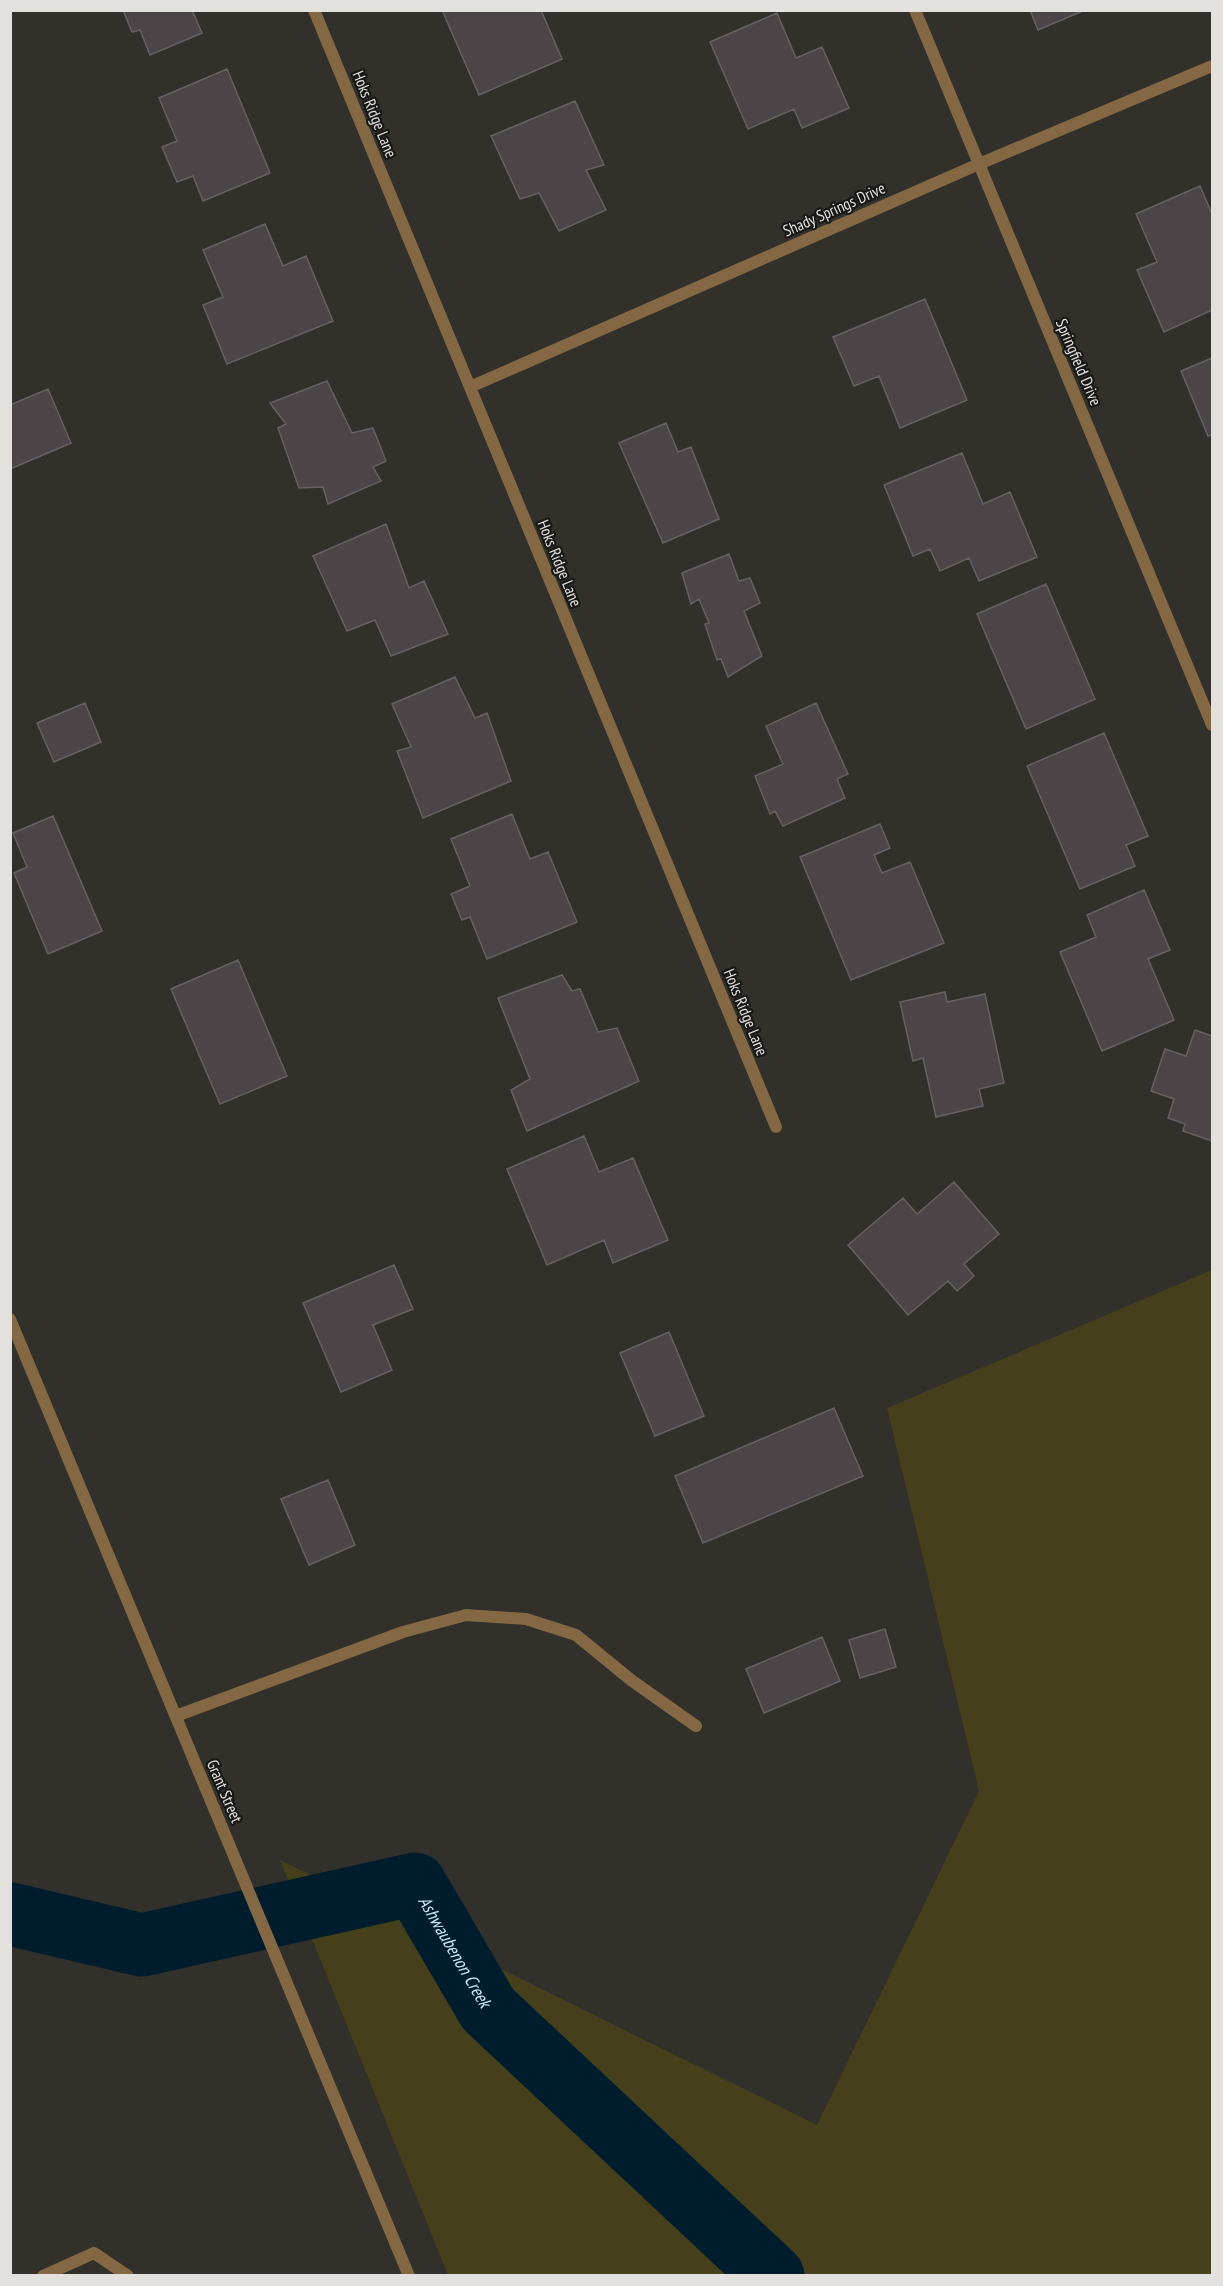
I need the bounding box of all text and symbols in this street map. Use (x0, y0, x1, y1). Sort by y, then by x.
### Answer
street label: Hoks Ridge Lane (349, 68, 401, 160)
street label: Shady Springs Drive (780, 178, 888, 240)
street label: Springfield Drive (1052, 316, 1106, 408)
street label: Hoks Ridge Lane (534, 517, 586, 609)
street label: Hoks Ridge Lane (720, 966, 772, 1058)
street label: Grant Street (203, 1756, 247, 1826)
water label: Ashwaubenon Creek (414, 1892, 498, 2013)

